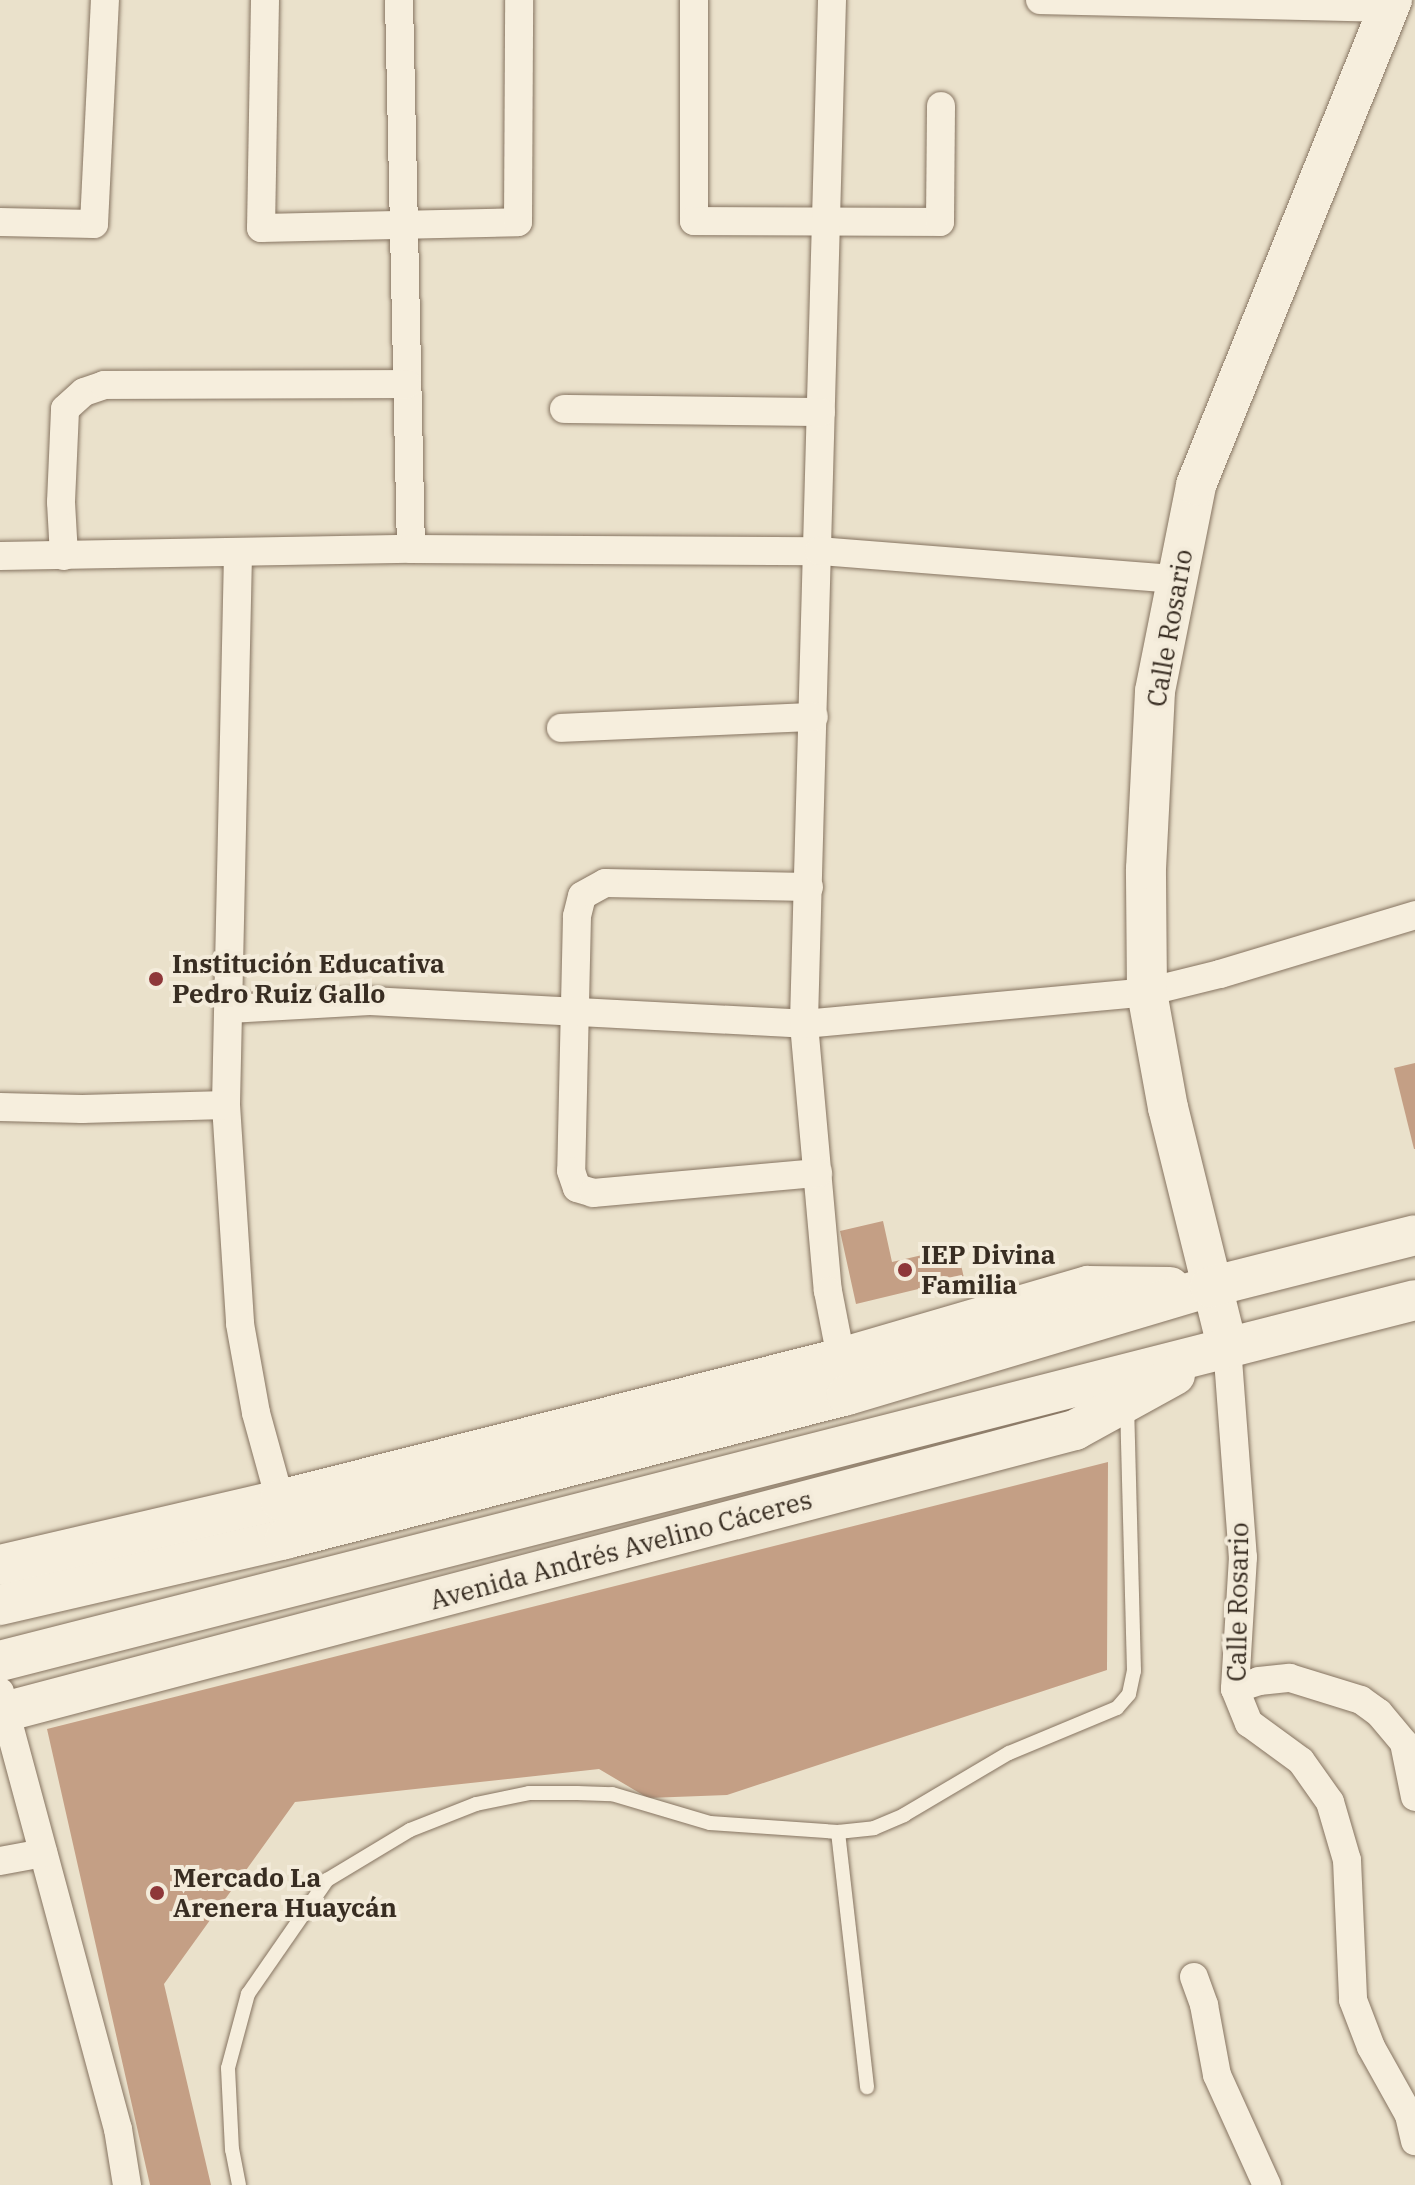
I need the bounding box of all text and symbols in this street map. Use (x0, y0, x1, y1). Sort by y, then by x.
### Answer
street label: Calle Rosario (1141, 547, 1199, 709)
place label: Institución Educativa Pedro Ruiz Gallo (172, 948, 445, 1010)
marker: Institución Educativa Pedro Ruiz Gallo (147, 970, 165, 988)
place label: IEP Divina Familia (921, 1239, 1056, 1300)
marker: IEP Divina Familia (896, 1261, 914, 1279)
street label: Avenida Andrés Avelino Cáceres (427, 1484, 815, 1616)
street label: Calle Rosario (1221, 1522, 1255, 1682)
place label: Mercado La Arenera Huaycán (173, 1862, 397, 1924)
marker: Mercado La Arenera Huaycán (148, 1884, 166, 1902)

